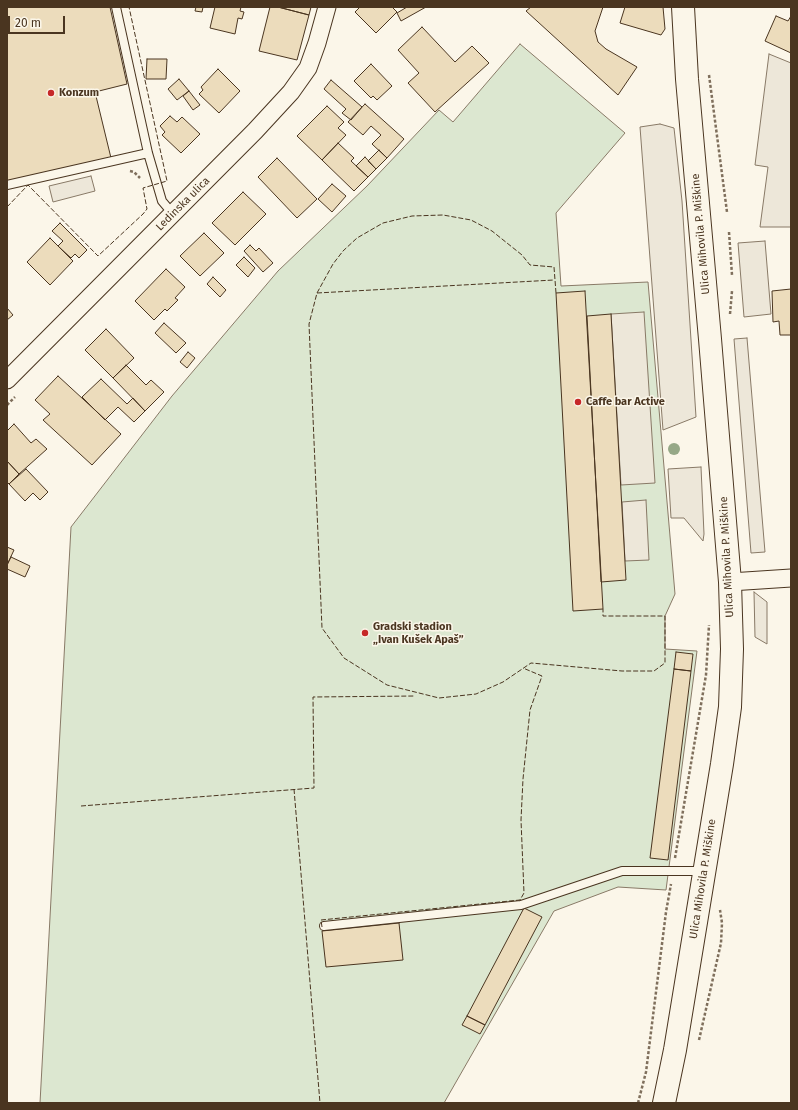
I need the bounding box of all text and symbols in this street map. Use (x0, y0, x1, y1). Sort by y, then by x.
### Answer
scale bar (10, 8, 67, 34)
text: 20 m (15, 16, 41, 30)
place label: Konzum (59, 86, 99, 100)
marker: Konzum (46, 88, 56, 98)
street label: Ulica Mihovila P. Miškine (689, 173, 713, 295)
street label: Ledinska ulica (153, 174, 213, 234)
place label: Caffe bar Active (586, 395, 665, 409)
marker: Caffe bar Active (573, 397, 583, 407)
street label: Ulica Mihovila P. Miškine (717, 496, 737, 618)
place label: Gradski stadion „Ivan Kušek Apaš” (373, 620, 464, 646)
marker: Gradski stadion „Ivan Kušek Apaš” (360, 628, 370, 638)
street label: Ulica Mihovila P. Miškine (687, 818, 719, 940)

